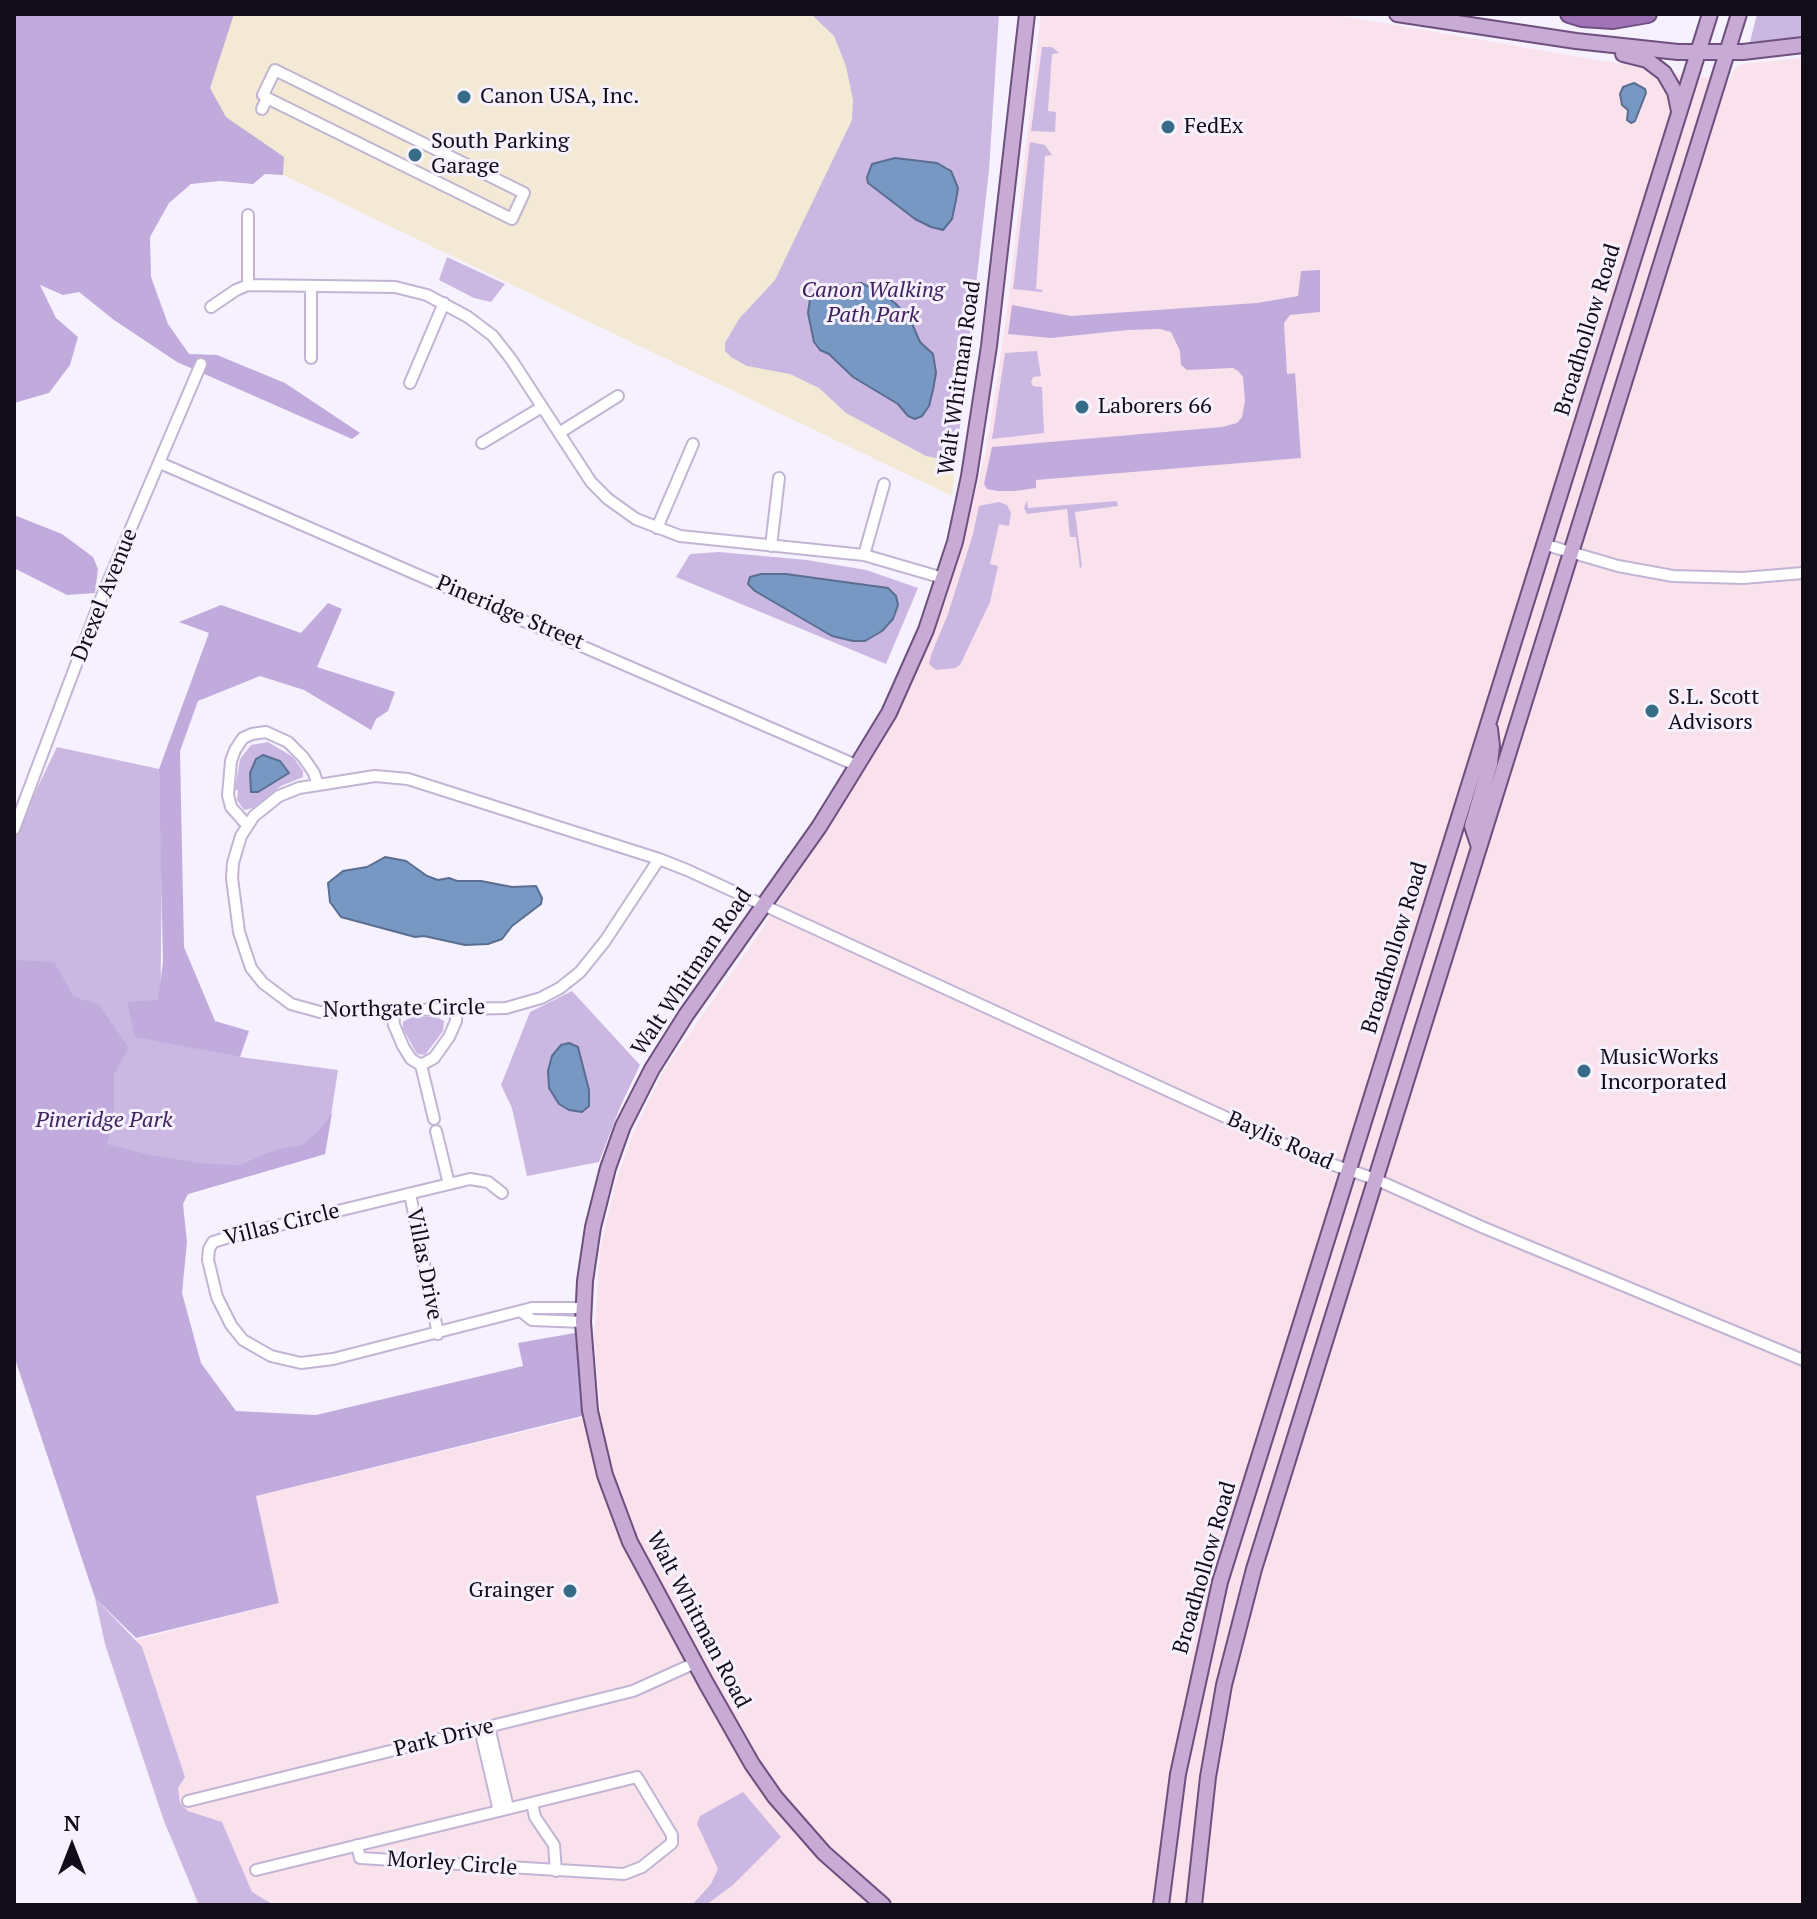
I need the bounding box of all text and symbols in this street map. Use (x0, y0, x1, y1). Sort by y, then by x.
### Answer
place label: Canon USA, Inc. (480, 84, 639, 110)
marker: Canon USA, Inc. (455, 88, 473, 106)
place label: FedEx (1184, 114, 1243, 140)
marker: FedEx (1159, 118, 1177, 136)
place label: South Parking Garage (431, 129, 569, 180)
marker: South Parking Garage (406, 146, 424, 164)
street label: Broadhollow Road (1549, 241, 1627, 419)
park label: Canon Walking Path Park (801, 278, 945, 330)
street label: Walt Whitman Road (933, 279, 987, 477)
place label: Laborers 66 (1098, 394, 1212, 420)
marker: Laborers 66 (1073, 398, 1091, 416)
street label: Drexel Avenue (66, 525, 144, 665)
street label: Pineridge Street (432, 570, 588, 656)
place label: S.L. Scott Advisors (1668, 685, 1759, 736)
marker: S.L. Scott Advisors (1643, 702, 1661, 720)
street label: Broadhollow Road (1356, 859, 1434, 1037)
street label: Walt Whitman Road (626, 883, 758, 1061)
street label: Northgate Circle (323, 994, 485, 1024)
place label: MusicWorks Incorporated (1600, 1045, 1727, 1096)
marker: MusicWorks Incorporated (1575, 1062, 1593, 1080)
street label: Baylis Road (1223, 1106, 1337, 1176)
park label: Pineridge Park (36, 1108, 172, 1134)
street label: Villas Circle (222, 1198, 342, 1252)
street label: Villas Drive (400, 1206, 448, 1322)
street label: Broadhollow Road (1168, 1479, 1242, 1657)
street label: Walt Whitman Road (640, 1527, 756, 1713)
place label: Grainger (469, 1578, 554, 1604)
marker: Grainger (561, 1582, 579, 1600)
street label: Park Drive (391, 1713, 497, 1763)
north arrow (32, 1807, 112, 1887)
text: N (64, 1808, 80, 1837)
street label: Morley Circle (386, 1846, 518, 1882)

